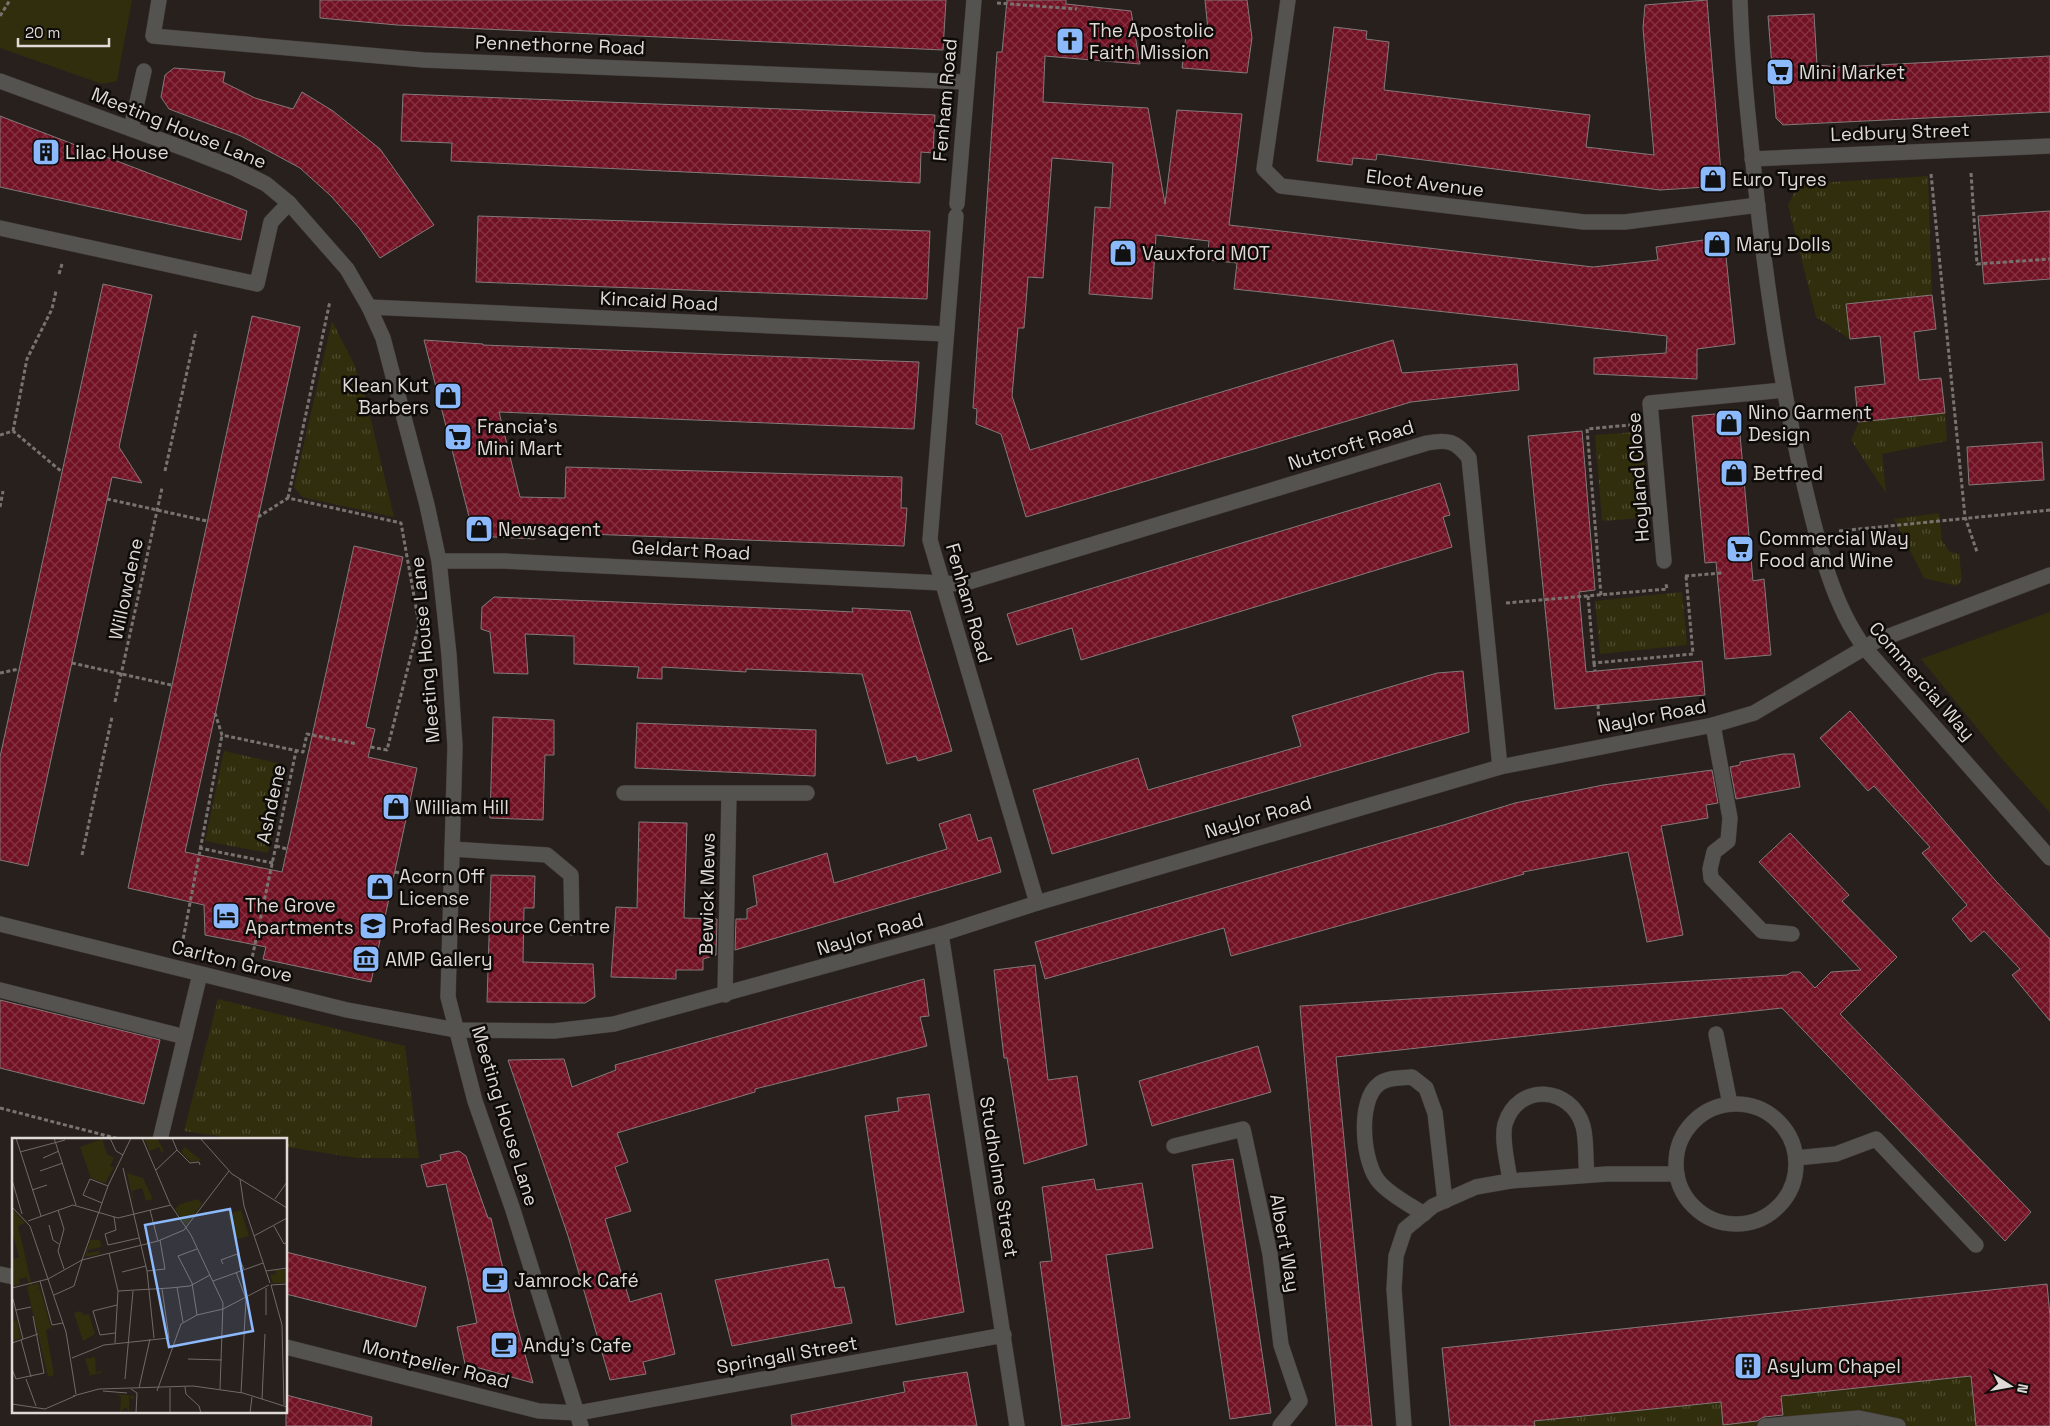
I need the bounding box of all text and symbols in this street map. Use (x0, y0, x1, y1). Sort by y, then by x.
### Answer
scale bar (18, 15, 109, 47)
place label: The Apostolic Faith Mission (1089, 18, 1214, 65)
text: 20 m (25, 23, 60, 42)
church icon: The Apostolic Faith Mission (1055, 26, 1085, 56)
street label: Pennethorne Road (474, 30, 646, 60)
street label: Fenham Road (927, 37, 963, 163)
supermarket icon: Mini Market (1765, 57, 1795, 87)
place label: Mini Market (1799, 60, 1905, 85)
street label: Meeting House Lane (88, 81, 270, 175)
street label: Ledbury Street (1830, 117, 1970, 147)
building icon: Lilac House (31, 137, 61, 167)
place label: Lilac House (65, 140, 169, 165)
street label: Elcot Avenue (1365, 163, 1485, 203)
shop icon: Euro Tyres (1698, 164, 1728, 194)
place label: Euro Tyres (1732, 167, 1827, 192)
shop icon: Mary Dolls (1702, 229, 1732, 259)
place label: Mary Dolls (1736, 232, 1831, 257)
shop icon: Vauxford MOT (1108, 238, 1138, 268)
place label: Vauxford MOT (1142, 241, 1270, 266)
street label: Kincaid Road (599, 285, 719, 317)
place label: Klean Kut Barbers (342, 373, 429, 420)
shop icon: Klean Kut Barbers (433, 381, 463, 411)
place label: Nino Garment Design (1748, 400, 1872, 447)
shop icon: Nino Garment Design (1714, 408, 1744, 438)
street label: Hoyland Close (1621, 411, 1655, 543)
place label: Francia’s Mini Mart (477, 414, 563, 461)
street label: Nutcroft Road (1285, 414, 1417, 476)
supermarket icon: Francia’s Mini Mart (443, 422, 473, 452)
shop icon: Betfred (1719, 458, 1749, 488)
place label: Betfred (1753, 461, 1823, 486)
shop icon: Newsagent (464, 514, 494, 544)
place label: Newsagent (498, 517, 601, 542)
place label: Commercial Way Food and Wine (1759, 526, 1909, 573)
street label: Geldart Road (631, 534, 751, 566)
supermarket icon: Commercial Way Food and Wine (1725, 534, 1755, 564)
street label: Willowdene (103, 536, 149, 642)
street label: Fenham Road (940, 540, 998, 666)
street label: Meeting House Lane (404, 556, 446, 744)
street label: Commercial Way (1863, 616, 1981, 746)
street label: Naylor Road (1596, 693, 1708, 739)
street label: Ashdene (250, 762, 292, 846)
street label: Naylor Road (1202, 790, 1314, 844)
shop icon: William Hill (381, 792, 411, 822)
place label: William Hill (415, 795, 509, 820)
street label: Bewick Mews (693, 832, 721, 956)
place label: Acorn Off License (399, 864, 485, 911)
shop icon: Acorn Off License (365, 872, 395, 902)
place label: The Grove Apartments (245, 893, 354, 940)
hotel icon: The Grove Apartments (211, 901, 241, 931)
street label: Naylor Road (814, 907, 926, 961)
school or university icon: Profad Resource Centre (358, 911, 388, 941)
place label: Profad Resource Centre (392, 914, 610, 939)
street label: Carlton Grove (169, 934, 295, 988)
museum icon: AMP Gallery (351, 944, 381, 974)
place label: AMP Gallery (385, 947, 493, 972)
street label: Meeting House Lane (466, 1023, 544, 1209)
street label: Studholme Street (974, 1095, 1024, 1259)
inset map (12, 1138, 288, 1414)
street label: Albert Way (1264, 1192, 1306, 1294)
cafe icon: Jamrock Café (480, 1265, 510, 1295)
place label: Jamrock Café (514, 1268, 639, 1293)
cafe icon: Andy’s Cafe (489, 1330, 519, 1360)
street label: Springall Street (715, 1330, 859, 1380)
place label: Andy’s Cafe (523, 1333, 632, 1358)
street label: Montpelier Road (360, 1334, 512, 1394)
building icon: Asylum Chapel (1733, 1351, 1763, 1381)
place label: Asylum Chapel (1767, 1354, 1901, 1379)
north arrow (1985, 1361, 2035, 1411)
text: N (2013, 1382, 2032, 1395)

